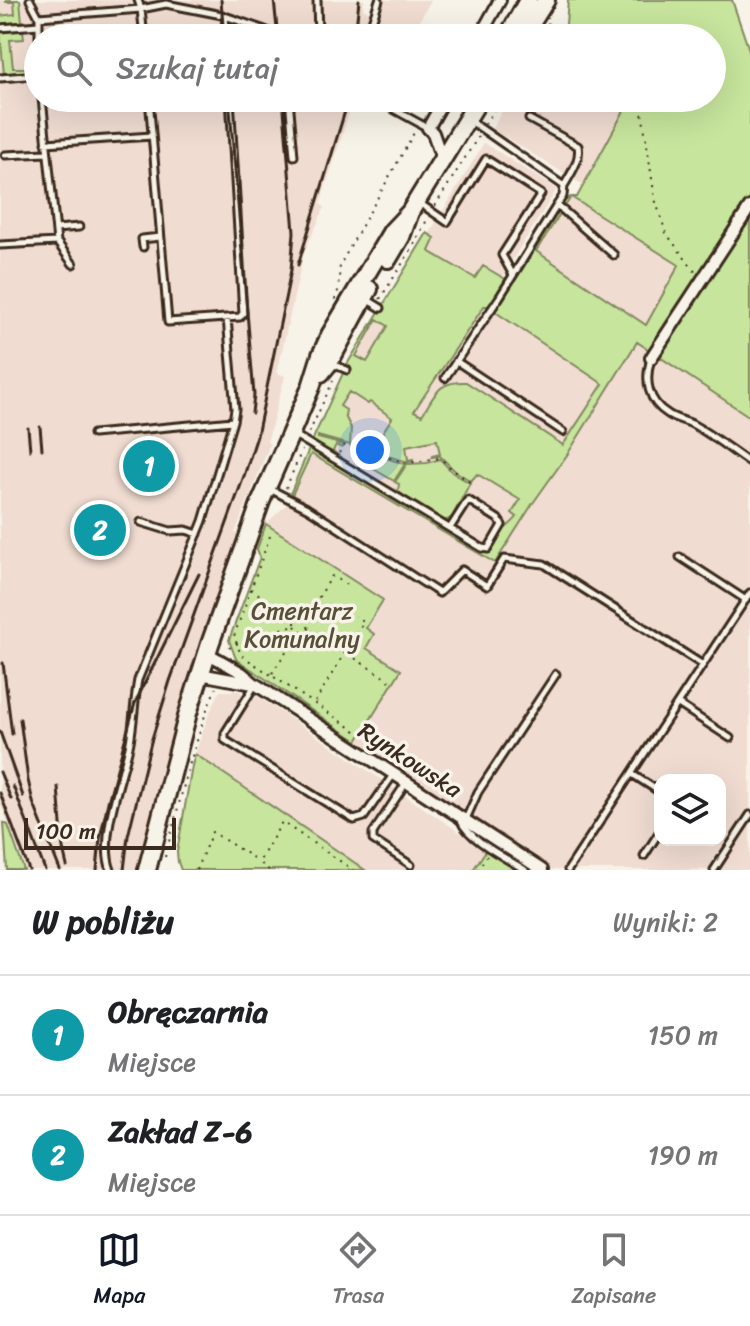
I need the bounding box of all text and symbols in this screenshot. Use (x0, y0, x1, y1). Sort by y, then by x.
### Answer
search box (24, 24, 726, 112)
text: Szukaj tutaj (116, 41, 279, 95)
icon: search (52, 46, 96, 90)
your location (350, 430, 390, 470)
pin: 1 (123, 436, 175, 496)
pin: 2 (74, 500, 126, 560)
park label: Cmentarz Komunalny (244, 590, 360, 660)
street label: Rynkowska (349, 710, 471, 810)
map controls (654, 774, 726, 846)
button: layers (654, 774, 726, 846)
text: 100 m (36, 812, 96, 851)
scale bar (24, 814, 176, 850)
text: W pobliżu (32, 892, 174, 952)
text: Wyniki: 2 (613, 899, 718, 945)
text: Obręczarnia (108, 985, 268, 1039)
text: 1 (52, 1012, 64, 1058)
text: 150 m (648, 1012, 718, 1058)
text: Miejsce (108, 1039, 196, 1085)
text: Zakład Z-6 (108, 1105, 253, 1159)
text: 2 (50, 1132, 66, 1178)
text: 190 m (648, 1132, 718, 1178)
text: Miejsce (108, 1159, 196, 1205)
tab: Mapa (94, 1228, 145, 1315)
tab: Trasa (333, 1228, 384, 1315)
tab: Zapisane (571, 1228, 656, 1315)

